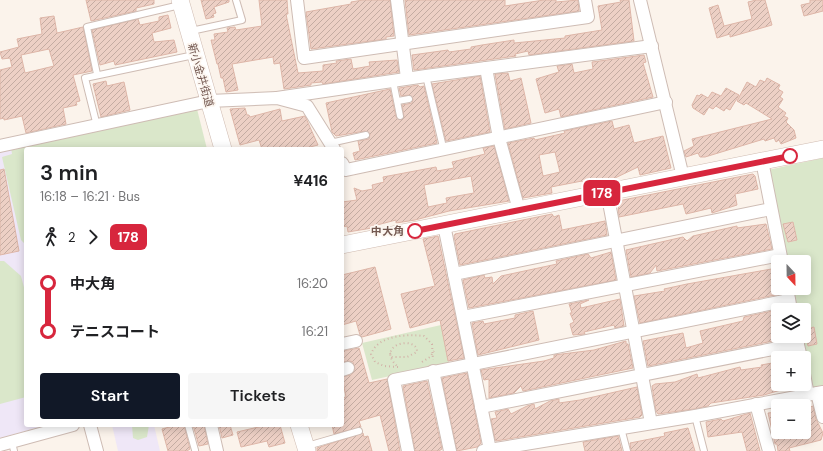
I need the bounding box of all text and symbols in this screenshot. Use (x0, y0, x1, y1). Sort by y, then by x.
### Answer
street label: 新小金井街道 (185, 41, 217, 109)
unlabelled marker (782, 148, 798, 164)
text: 3 min (40, 158, 98, 187)
text: ¥416 (294, 171, 328, 191)
line badge: 178 (579, 180, 625, 206)
text: 178 (591, 184, 613, 202)
text: 16:18 – 16:21 · Bus (40, 188, 140, 205)
marker: 中大角 (407, 223, 423, 239)
place label: 中大角 (371, 224, 404, 238)
icon: walk (40, 226, 62, 248)
icon: forward (82, 226, 104, 248)
text: 178 (118, 228, 139, 246)
text: 2 (68, 229, 76, 246)
north arrow (771, 255, 811, 295)
map controls (771, 255, 811, 439)
text: 中大角 (70, 274, 115, 294)
text: 16:20 (297, 275, 328, 292)
button: layers (771, 303, 811, 343)
text: テニスコート (70, 322, 160, 342)
text: 16:21 (302, 323, 328, 340)
button: + (771, 351, 811, 391)
button: Start (40, 373, 180, 419)
button: Tickets (188, 373, 328, 419)
button: − (771, 399, 811, 439)

